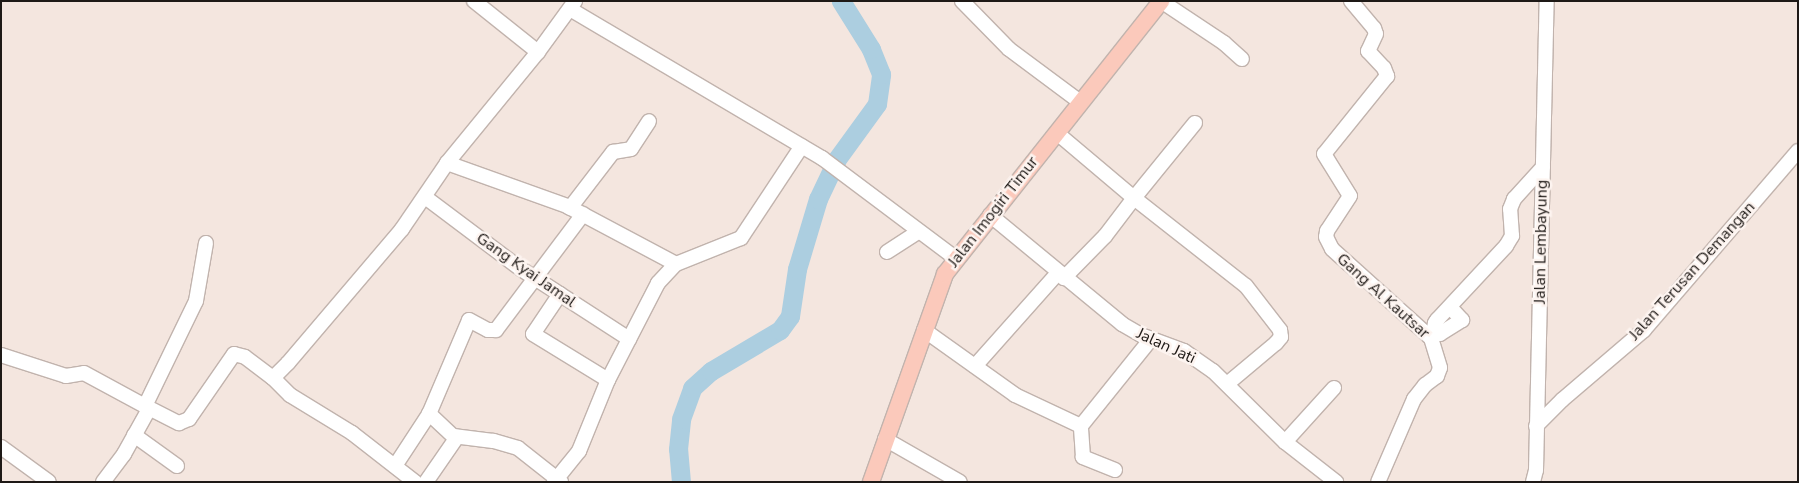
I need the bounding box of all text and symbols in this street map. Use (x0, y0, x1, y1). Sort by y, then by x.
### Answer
street label: Jalan Imogiri Timur (944, 153, 1042, 271)
street label: Jalan Lembayung (1530, 180, 1552, 304)
street label: Jalan Terusan Demangan (1625, 198, 1759, 344)
street label: Gang Kyai Jamal (473, 229, 579, 311)
street label: Gang Al Kautsar (1333, 249, 1433, 343)
street label: Jalan Jati (1133, 324, 1199, 368)

